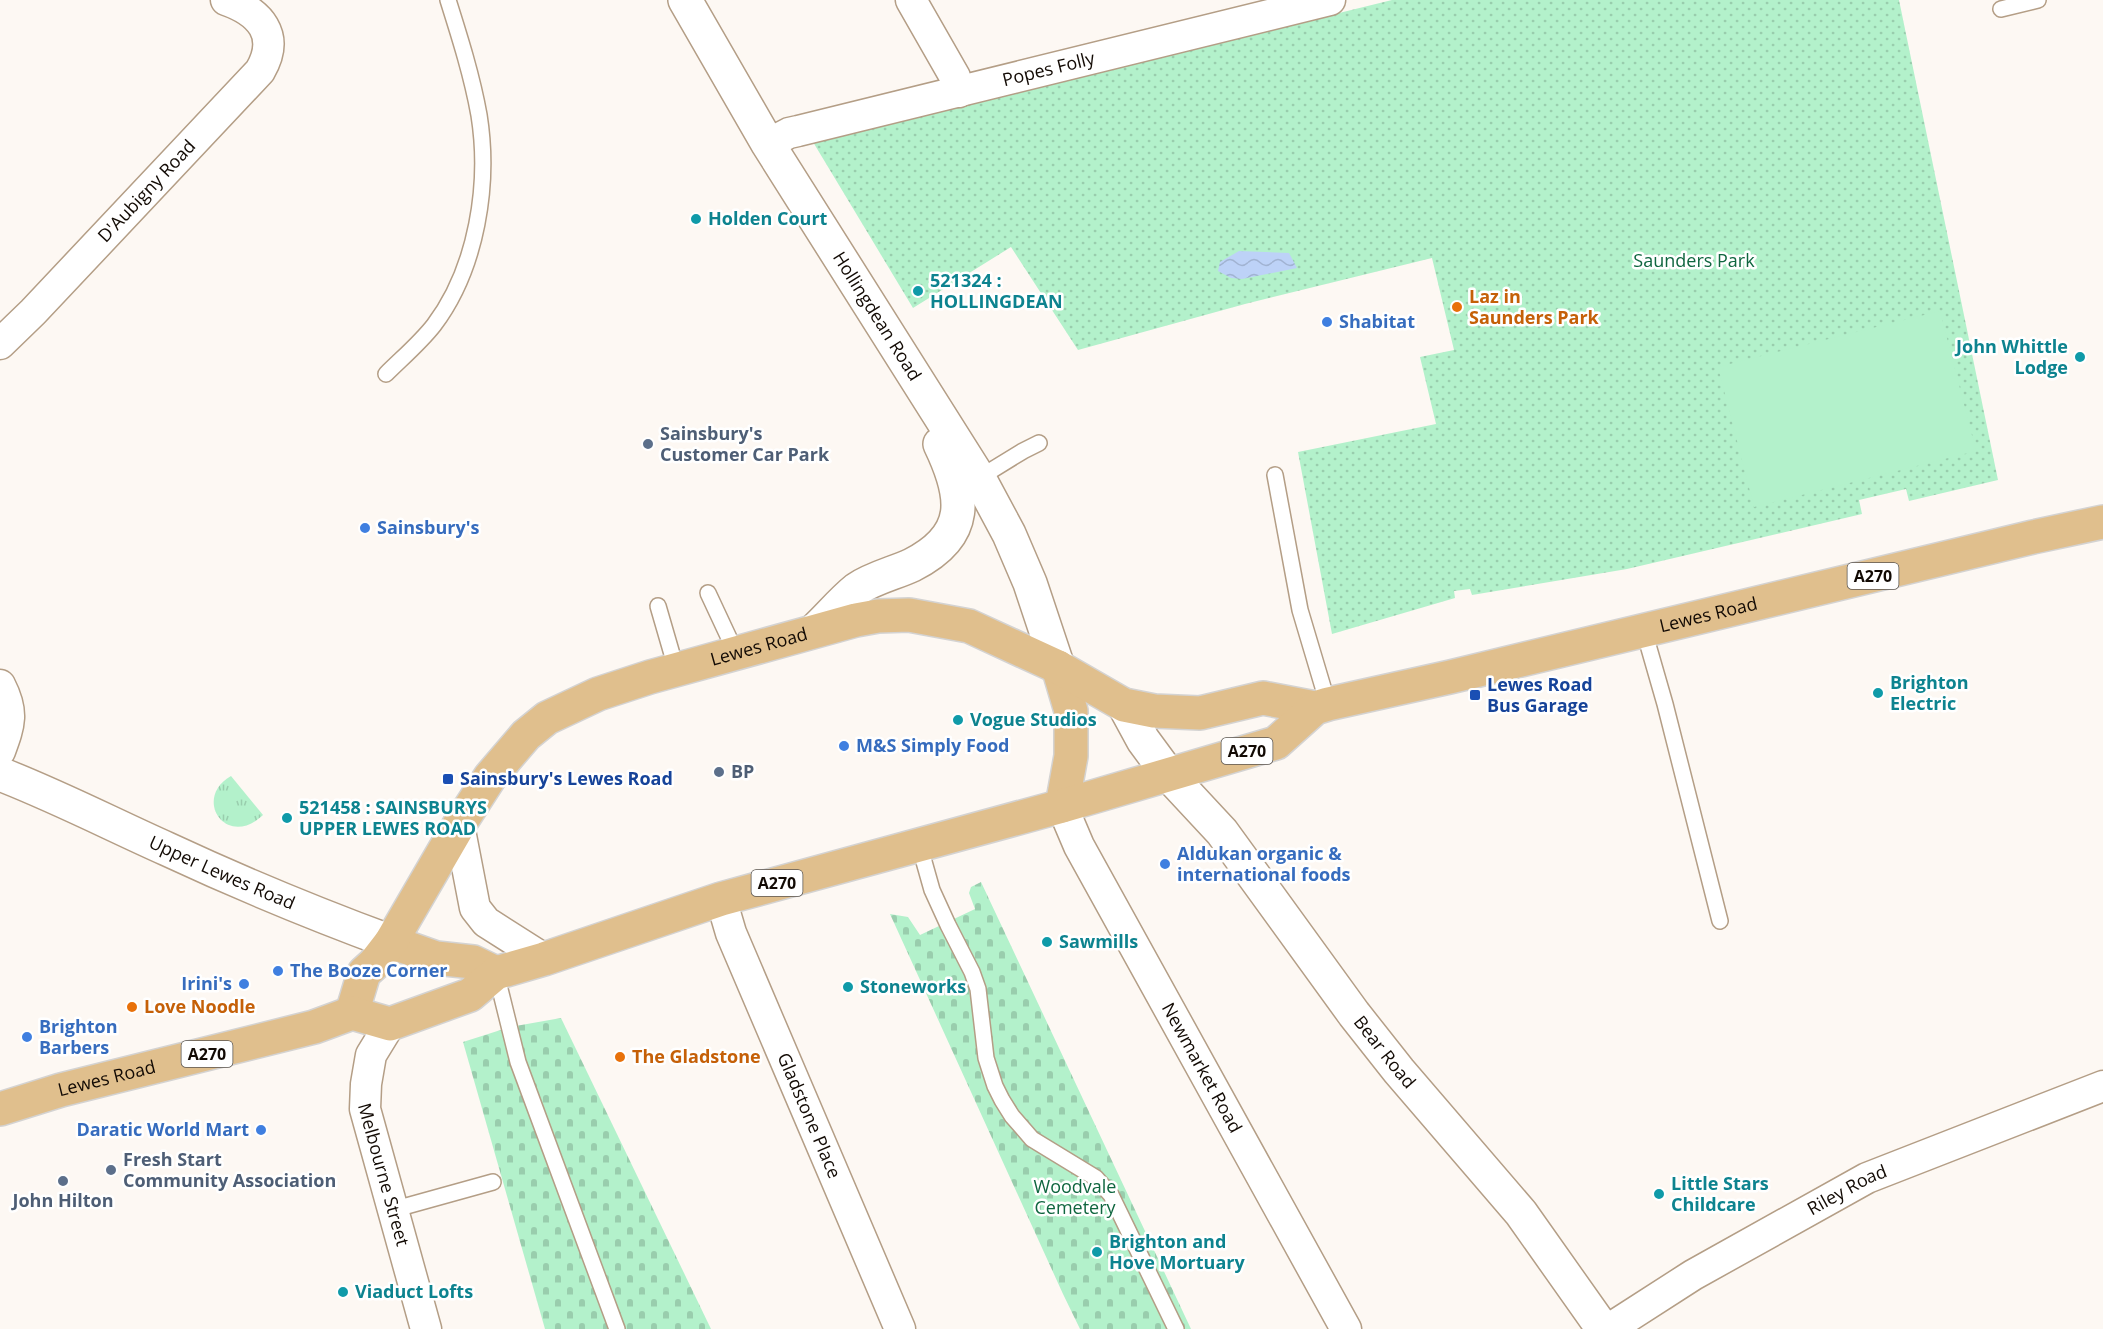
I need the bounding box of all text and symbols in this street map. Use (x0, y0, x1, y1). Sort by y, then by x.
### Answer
street label: Popes Folly (1000, 45, 1098, 91)
street label: D'Aubigny Road (92, 134, 200, 247)
place label: Holden Court (708, 206, 828, 230)
marker: Holden Court (689, 212, 703, 226)
street label: Hollingdean Road (828, 247, 927, 385)
park label: Saunders Park (1633, 248, 1755, 272)
place label: 521324 : HOLLINGDEAN (930, 268, 1063, 313)
marker: 521324 : HOLLINGDEAN (911, 284, 925, 298)
place label: Laz in Saunders Park (1469, 284, 1600, 329)
marker: Laz in Saunders Park (1450, 300, 1464, 314)
place label: Shabitat (1339, 309, 1415, 333)
marker: Shabitat (1320, 315, 1334, 329)
place label: John Whittle Lodge (1954, 334, 2068, 379)
marker: John Whittle Lodge (2073, 350, 2087, 364)
place label: Sainsbury's Customer Car Park (660, 421, 830, 466)
marker: Sainsbury's Customer Car Park (641, 437, 655, 451)
place label: Sainsbury's (377, 515, 479, 539)
marker: Sainsbury's (358, 521, 372, 535)
road number: A270 (1848, 563, 1898, 589)
street label: Lewes Road (1657, 591, 1760, 637)
street label: Lewes Road (707, 621, 810, 671)
place label: Brighton Electric (1890, 670, 1969, 715)
place label: Lewes Road Bus Garage (1487, 672, 1593, 717)
marker: Brighton Electric (1871, 686, 1885, 700)
marker: Lewes Road Bus Garage (1468, 688, 1482, 702)
place label: Vogue Studios (970, 707, 1097, 731)
marker: Vogue Studios (951, 713, 965, 727)
place label: M&S Simply Food (856, 733, 1010, 757)
road number: A270 (1222, 738, 1272, 764)
marker: M&S Simply Food (837, 739, 851, 753)
place label: BP (731, 759, 754, 783)
marker: BP (712, 765, 726, 779)
place label: Sainsbury's Lewes Road (460, 766, 673, 790)
marker: Sainsbury's Lewes Road (441, 772, 455, 786)
place label: 521458 : SAINSBURYS UPPER LEWES ROAD (299, 795, 487, 840)
marker: 521458 : SAINSBURYS UPPER LEWES ROAD (280, 811, 294, 825)
street label: Upper Lewes Road (145, 829, 299, 915)
place label: Aldukan organic & international foods (1177, 841, 1351, 886)
marker: Aldukan organic & international foods (1158, 857, 1172, 871)
road number: A270 (752, 870, 802, 896)
place label: Sawmills (1059, 929, 1138, 953)
marker: Sawmills (1040, 935, 1054, 949)
place label: The Booze Corner (290, 958, 447, 982)
marker: The Booze Corner (271, 964, 285, 978)
place label: Irini's (181, 971, 232, 995)
place label: Stoneworks (860, 974, 966, 998)
marker: Irini's (237, 977, 251, 991)
marker: Stoneworks (841, 980, 855, 994)
place label: Love Noodle (144, 994, 255, 1018)
street label: Newmarket Road (1157, 998, 1248, 1137)
marker: Love Noodle (125, 1000, 139, 1014)
street label: Bear Road (1349, 1010, 1422, 1093)
place label: Brighton Barbers (39, 1014, 118, 1059)
marker: Brighton Barbers (20, 1030, 34, 1044)
road number: A270 (182, 1041, 232, 1067)
place label: The Gladstone (632, 1044, 761, 1068)
street label: Gladstone Place (772, 1049, 847, 1182)
marker: The Gladstone (613, 1050, 627, 1064)
street label: Lewes Road (55, 1054, 158, 1101)
street label: Melbourne Street (353, 1100, 415, 1249)
place label: Daratic World Mart (76, 1117, 249, 1141)
marker: Daratic World Mart (254, 1123, 268, 1137)
place label: Fresh Start Community Association (123, 1147, 336, 1192)
street label: Riley Road (1803, 1158, 1890, 1220)
marker: Fresh Start Community Association (104, 1163, 118, 1177)
place label: Little Stars Childcare (1671, 1171, 1769, 1216)
marker: John Hilton (56, 1174, 70, 1188)
park label: Woodvale Cemetery (1034, 1174, 1117, 1219)
marker: Little Stars Childcare (1652, 1187, 1666, 1201)
place label: John Hilton (11, 1188, 114, 1212)
place label: Brighton and Hove Mortuary (1109, 1229, 1245, 1274)
marker: Brighton and Hove Mortuary (1090, 1245, 1104, 1259)
place label: Viaduct Lofts (355, 1279, 473, 1303)
marker: Viaduct Lofts (336, 1285, 350, 1299)

